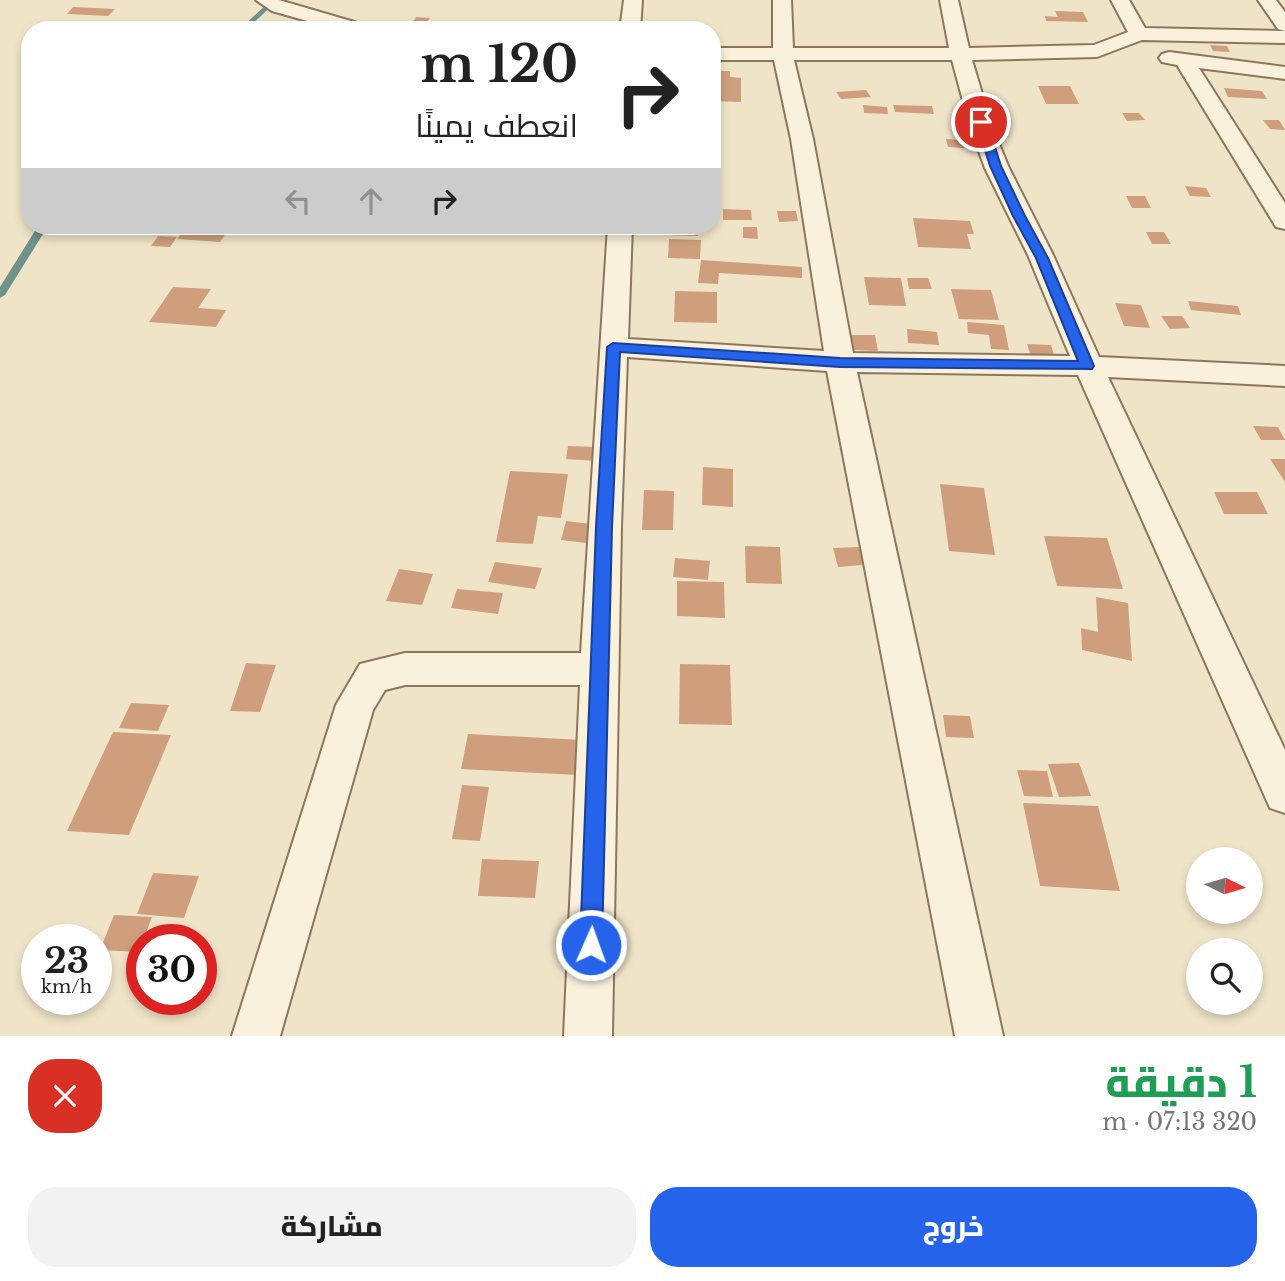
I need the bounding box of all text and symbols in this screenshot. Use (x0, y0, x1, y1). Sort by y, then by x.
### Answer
text: 120 m (420, 34, 578, 95)
icon: right (602, 49, 693, 140)
pin (951, 92, 1011, 152)
icon: arrive (962, 103, 1000, 141)
text: انعطف يمينًا (415, 106, 578, 146)
icon: left (279, 182, 317, 220)
icon: ahead (352, 182, 390, 220)
icon: right (425, 182, 463, 220)
north arrow (1186, 847, 1264, 924)
map controls (1186, 847, 1263, 1015)
position arrow (554, 908, 628, 982)
speed limit sign: 30 (126, 924, 217, 1015)
button: search (1186, 938, 1263, 1015)
text: 23 (44, 939, 89, 982)
text: km/h (41, 976, 92, 998)
text: 1 دقيقة (1106, 1056, 1257, 1108)
button: close (28, 1059, 102, 1133)
text: 320 m · 07:13 (1102, 1108, 1257, 1136)
button: مشاركة (28, 1187, 636, 1267)
button: خروج (650, 1187, 1257, 1267)

